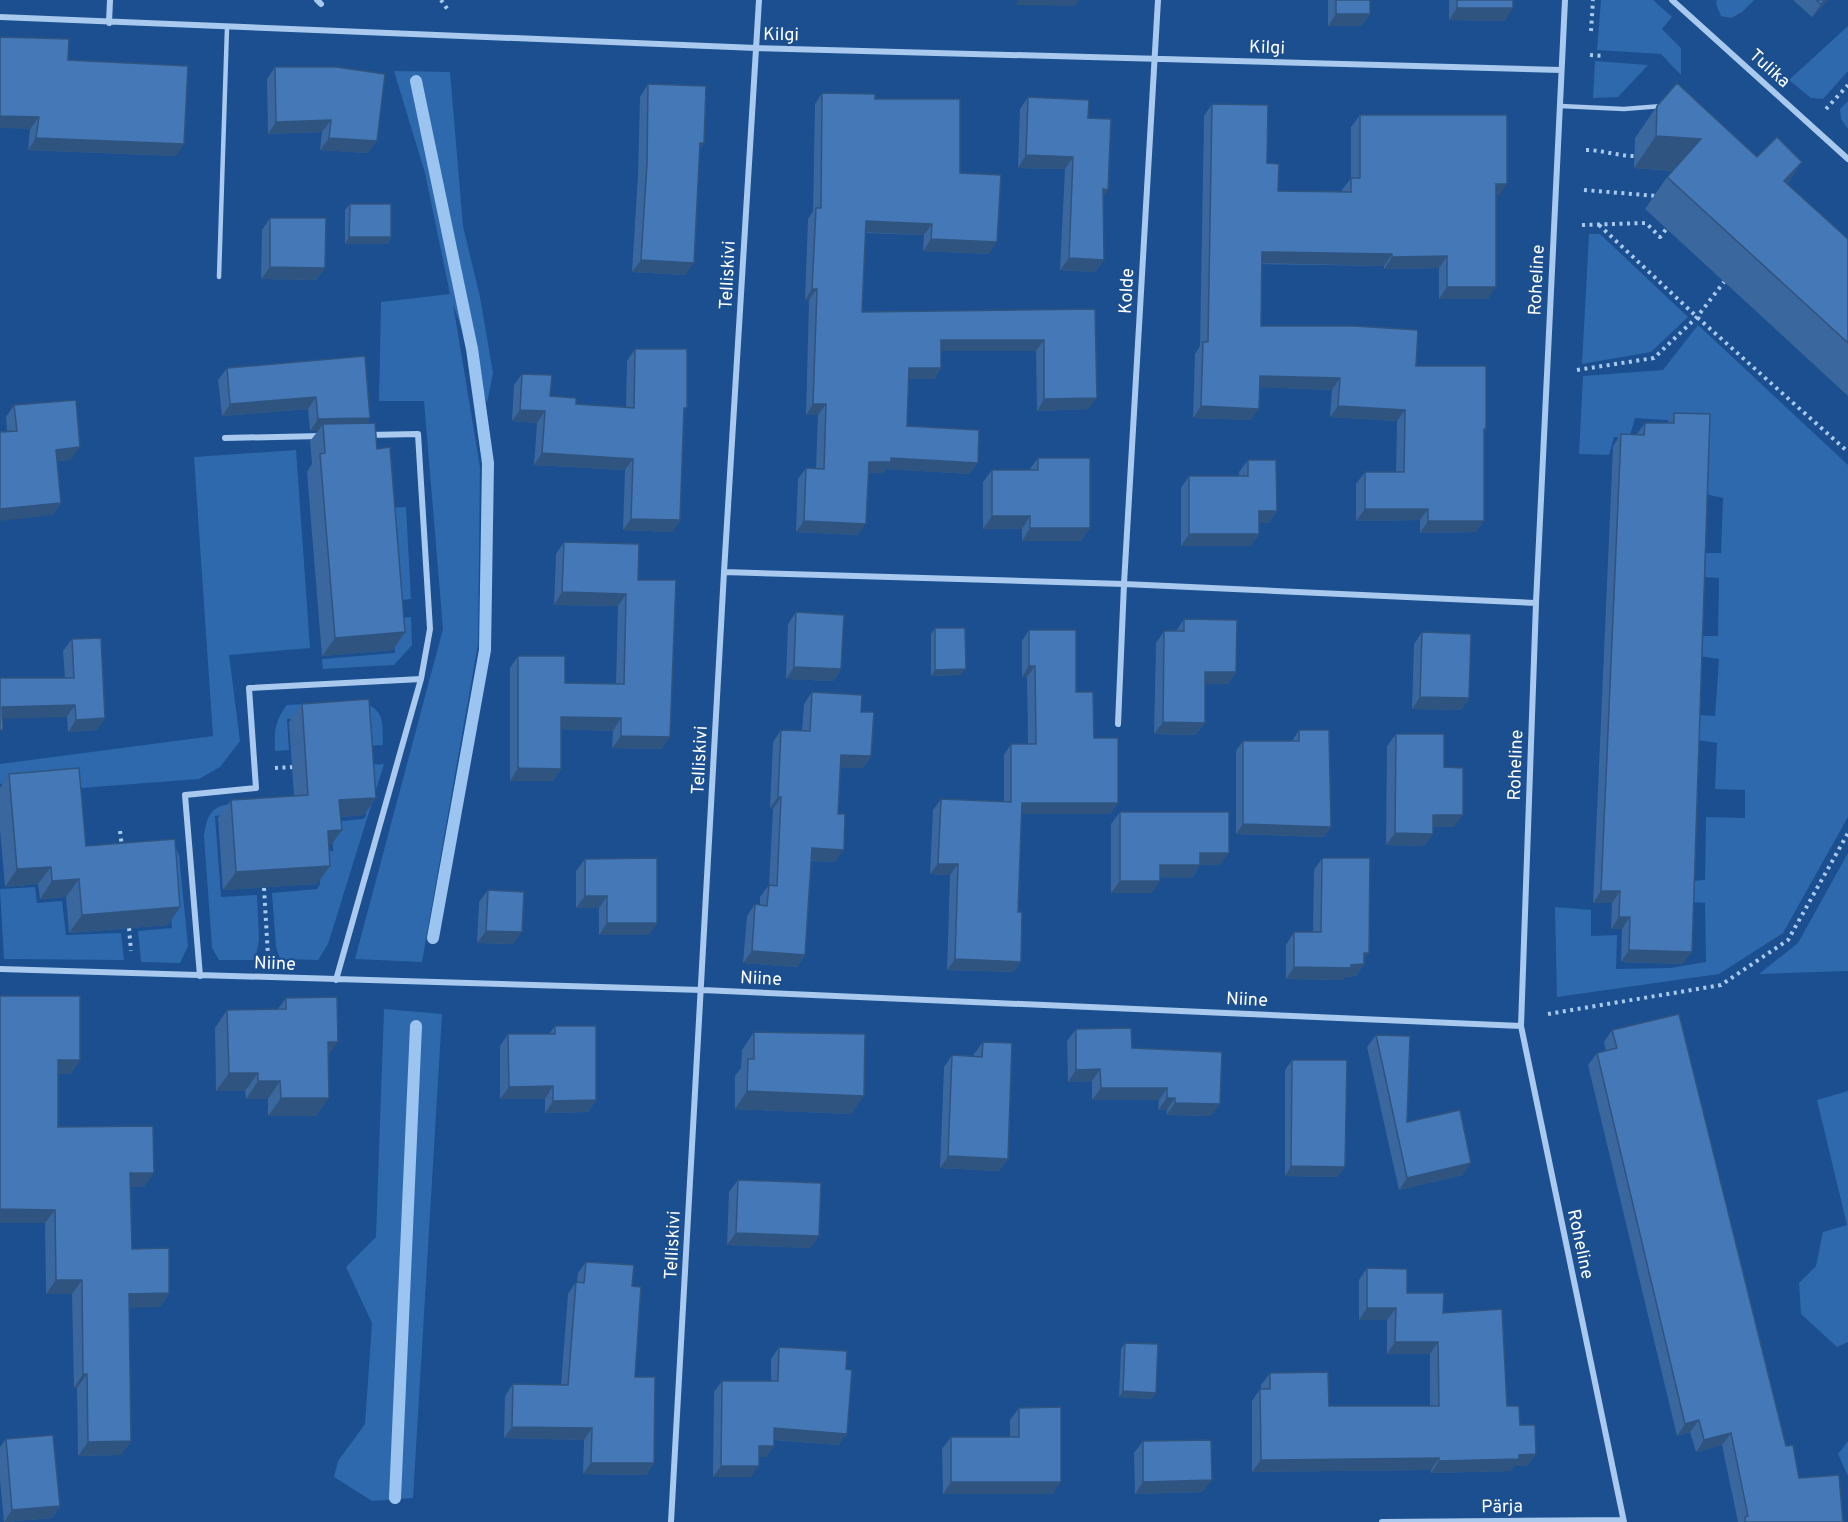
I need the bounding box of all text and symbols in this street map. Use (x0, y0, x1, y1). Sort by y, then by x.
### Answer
street label: Kilgi (763, 24, 799, 47)
street label: Kilgi (1249, 36, 1285, 61)
street label: Tulika (1744, 45, 1794, 94)
street label: Telliskivi (715, 240, 742, 310)
street label: Roheline (1524, 244, 1551, 316)
street label: Kolde (1115, 268, 1140, 315)
street label: Telliskivi (687, 725, 714, 795)
street label: Roheline (1504, 729, 1529, 801)
street label: Niine (254, 952, 296, 977)
street label: Niine (739, 967, 782, 992)
street label: Niine (1225, 988, 1268, 1013)
street label: Roheline (1561, 1207, 1598, 1281)
street label: Telliskivi (660, 1210, 687, 1280)
street label: Pärja (1481, 1496, 1523, 1519)

